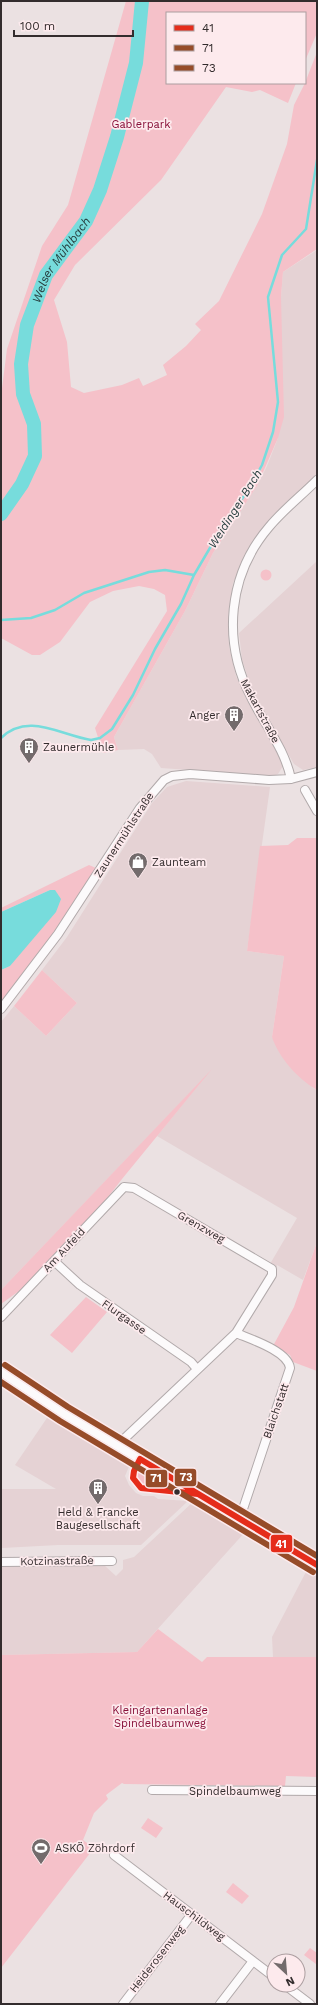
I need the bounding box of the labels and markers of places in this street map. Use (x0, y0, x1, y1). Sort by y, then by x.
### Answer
building icon: Anger (223, 704, 245, 732)
place label: Anger (189, 709, 221, 722)
building icon: Zaunermühle (18, 736, 40, 764)
place label: Zaunermühle (43, 741, 114, 754)
shop icon: Zaunteam (127, 851, 149, 879)
place label: Zaunteam (152, 856, 206, 869)
building icon: Held & Francke Baugesellschaft (87, 1477, 109, 1505)
unlabelled marker (172, 1487, 182, 1497)
place label: Held & Francke Baugesellschaft (56, 1506, 141, 1532)
sports icon: ASKÖ Zöhrdorf (30, 1837, 52, 1865)
place label: ASKÖ Zöhrdorf (55, 1841, 135, 1855)

